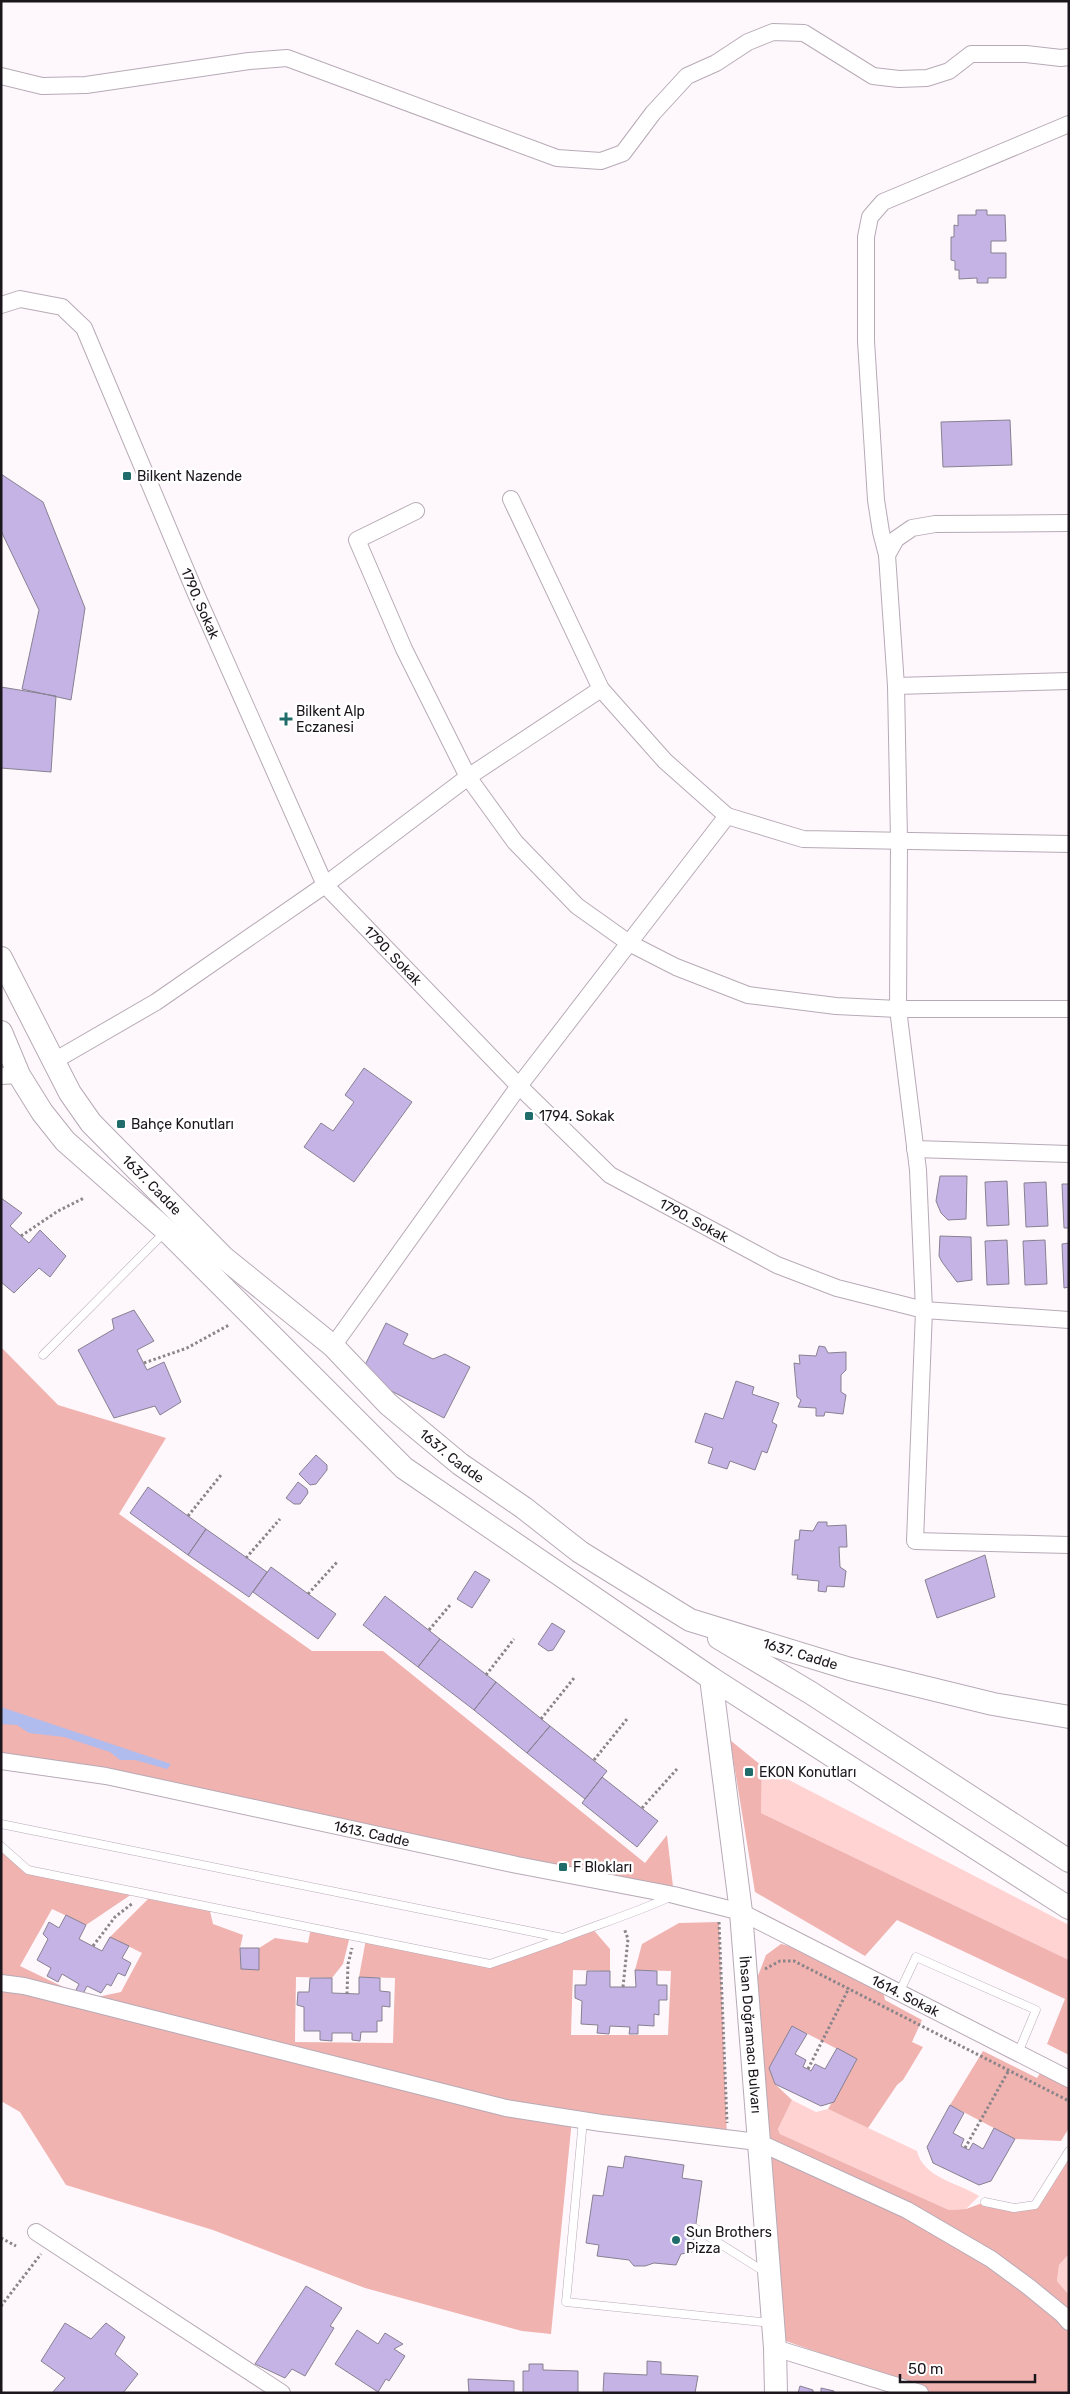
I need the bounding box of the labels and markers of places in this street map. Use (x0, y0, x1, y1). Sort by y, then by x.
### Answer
place label: Bilkent Nazende (137, 468, 242, 485)
marker: Bilkent Nazende (121, 470, 133, 482)
place label: Bilkent Alp Eczanesi (296, 703, 365, 736)
marker: Bilkent Alp Eczanesi (280, 713, 292, 725)
place label: 1794. Sokak (539, 1108, 615, 1125)
marker: 1794. Sokak (523, 1110, 535, 1122)
place label: Bahçe Konutları (131, 1116, 234, 1133)
marker: Bahçe Konutları (115, 1118, 127, 1130)
place label: EKON Konutları (759, 1764, 856, 1781)
marker: EKON Konutları (743, 1766, 755, 1778)
place label: F Blokları (573, 1859, 632, 1876)
marker: F Blokları (557, 1861, 569, 1873)
place label: Sun Brothers Pizza (686, 2224, 772, 2257)
marker: Sun Brothers Pizza (670, 2234, 682, 2246)

